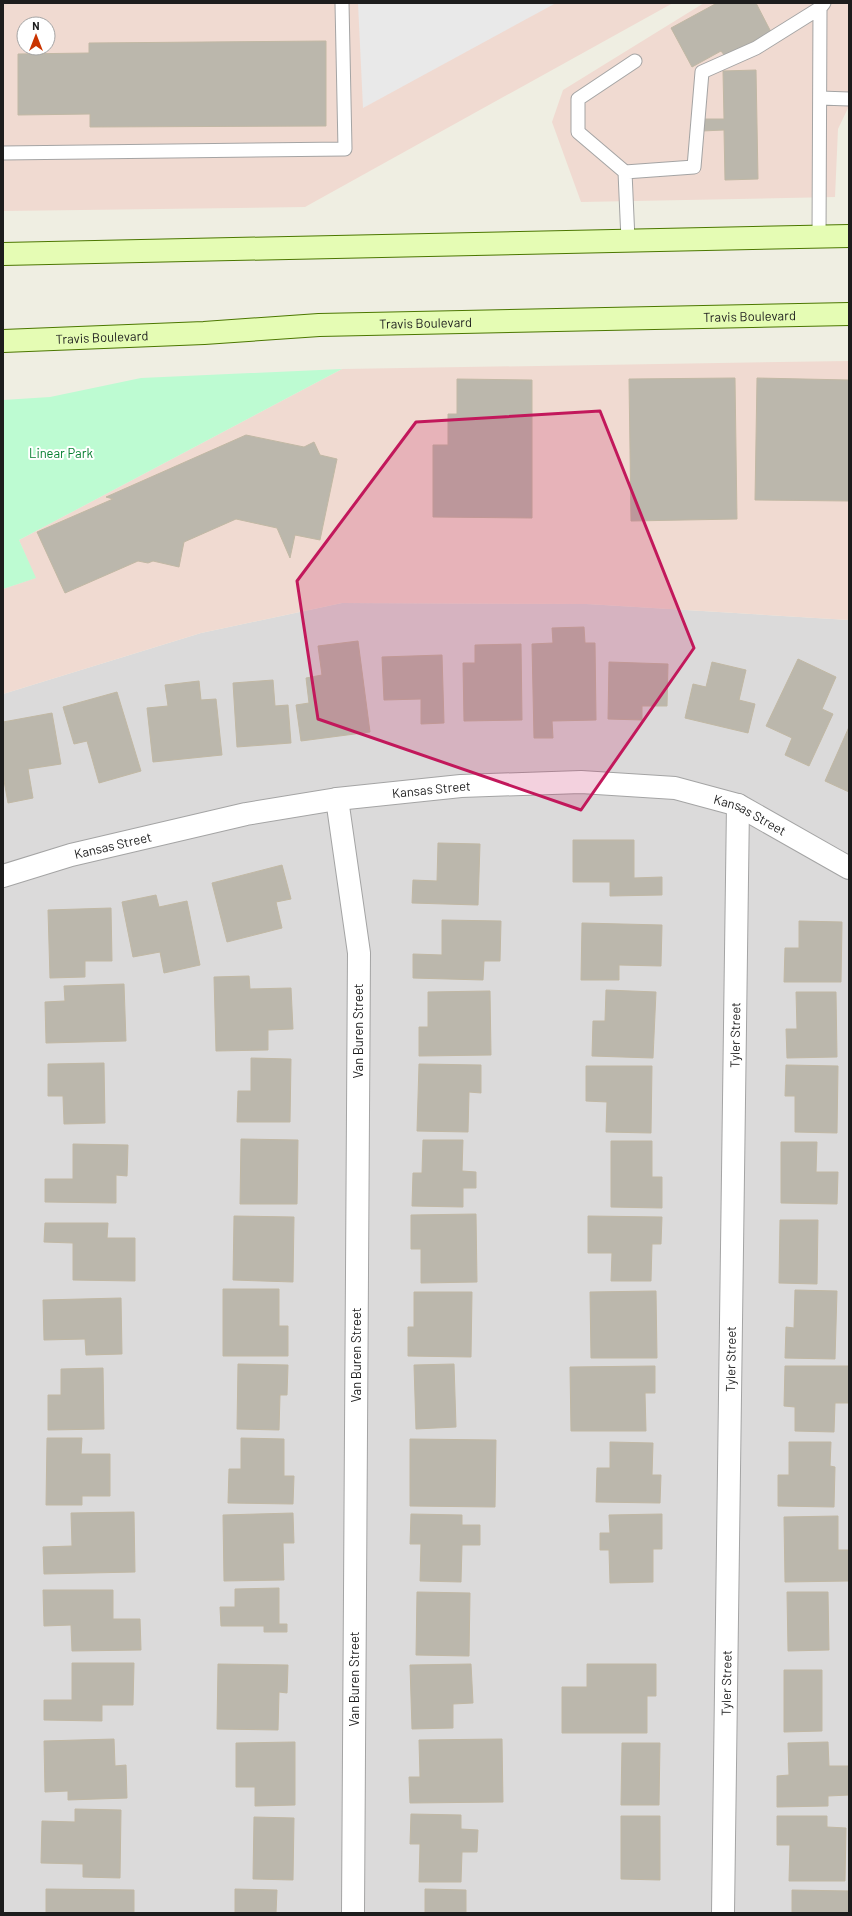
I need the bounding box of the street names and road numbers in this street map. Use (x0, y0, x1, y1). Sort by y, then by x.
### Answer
street label: Travis Boulevard (703, 307, 796, 325)
street label: Travis Boulevard (379, 314, 472, 332)
street label: Travis Boulevard (55, 327, 149, 347)
street label: Kansas Street (391, 778, 471, 801)
street label: Kansas Street (712, 791, 789, 839)
street label: Kansas Street (72, 828, 153, 862)
street label: Van Buren Street (350, 984, 366, 1078)
street label: Tyler Street (726, 1002, 743, 1068)
street label: Van Buren Street (348, 1308, 364, 1402)
street label: Tyler Street (722, 1326, 739, 1392)
street label: Van Buren Street (346, 1632, 362, 1726)
street label: Tyler Street (718, 1650, 735, 1716)

